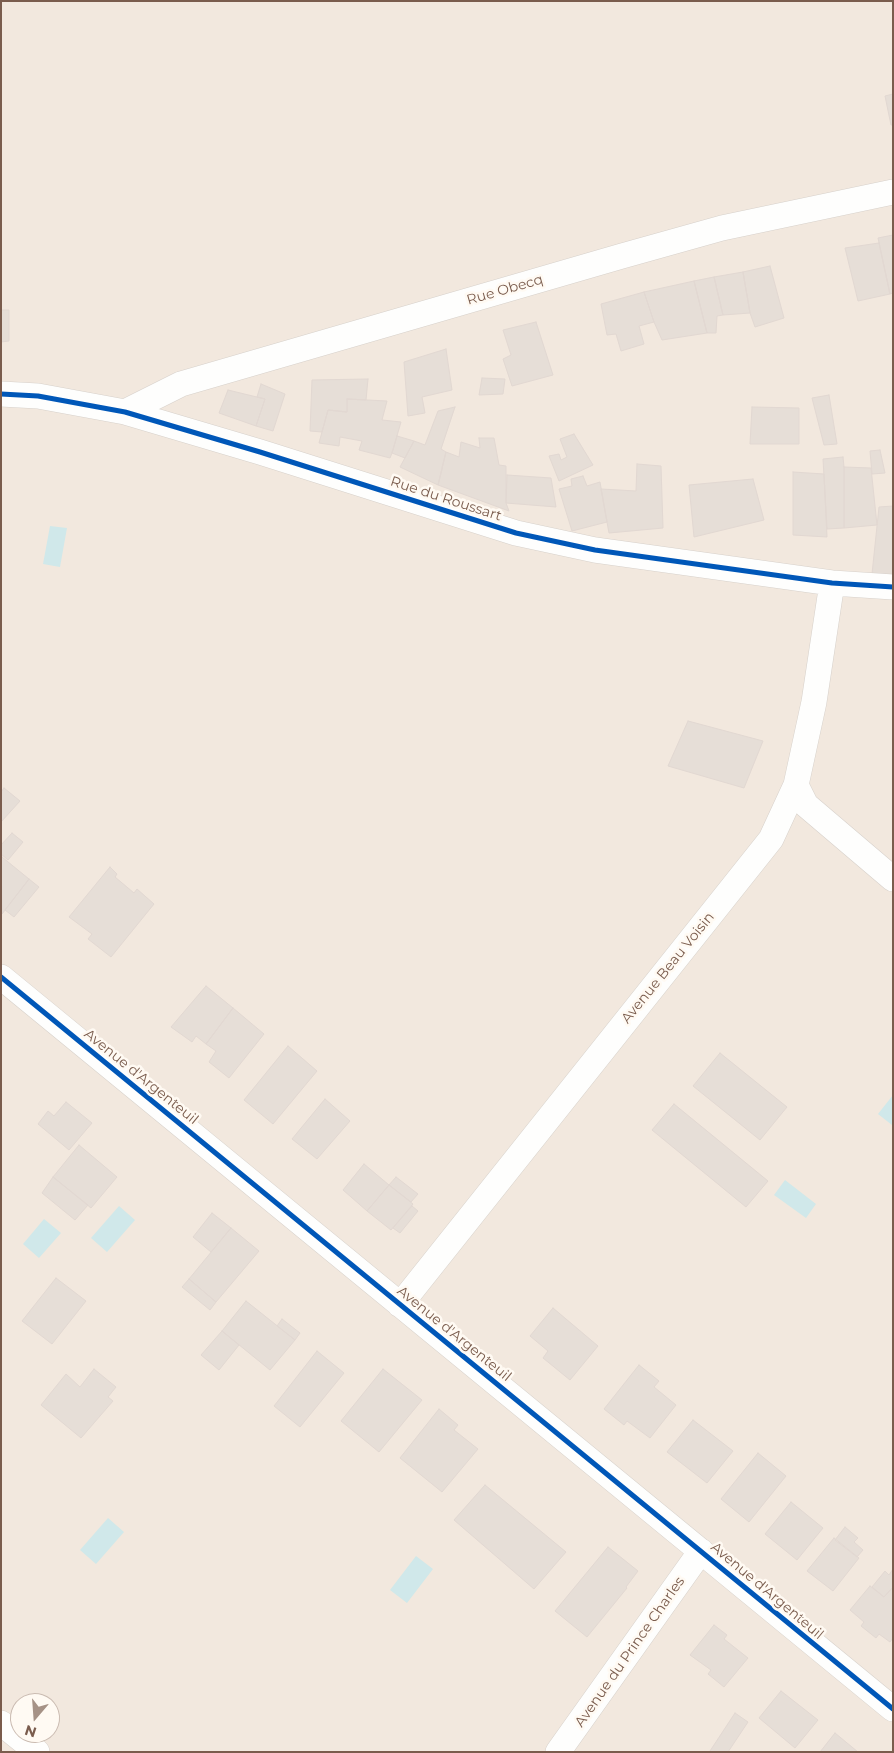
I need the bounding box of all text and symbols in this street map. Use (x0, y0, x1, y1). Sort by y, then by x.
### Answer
street label: Rue Obecq (465, 271, 545, 309)
street label: Rue du Roussart (388, 473, 504, 525)
street label: Avenue Beau Voisin (618, 909, 718, 1027)
street label: Avenue d'Argenteuil (81, 1026, 201, 1128)
street label: Avenue d'Argenteuil (394, 1283, 514, 1385)
street label: Avenue d'Argenteuil (707, 1539, 827, 1643)
street label: Avenue du Prince Charles (572, 1574, 688, 1730)
north arrow (10, 1693, 60, 1743)
text: N (23, 1721, 39, 1742)

